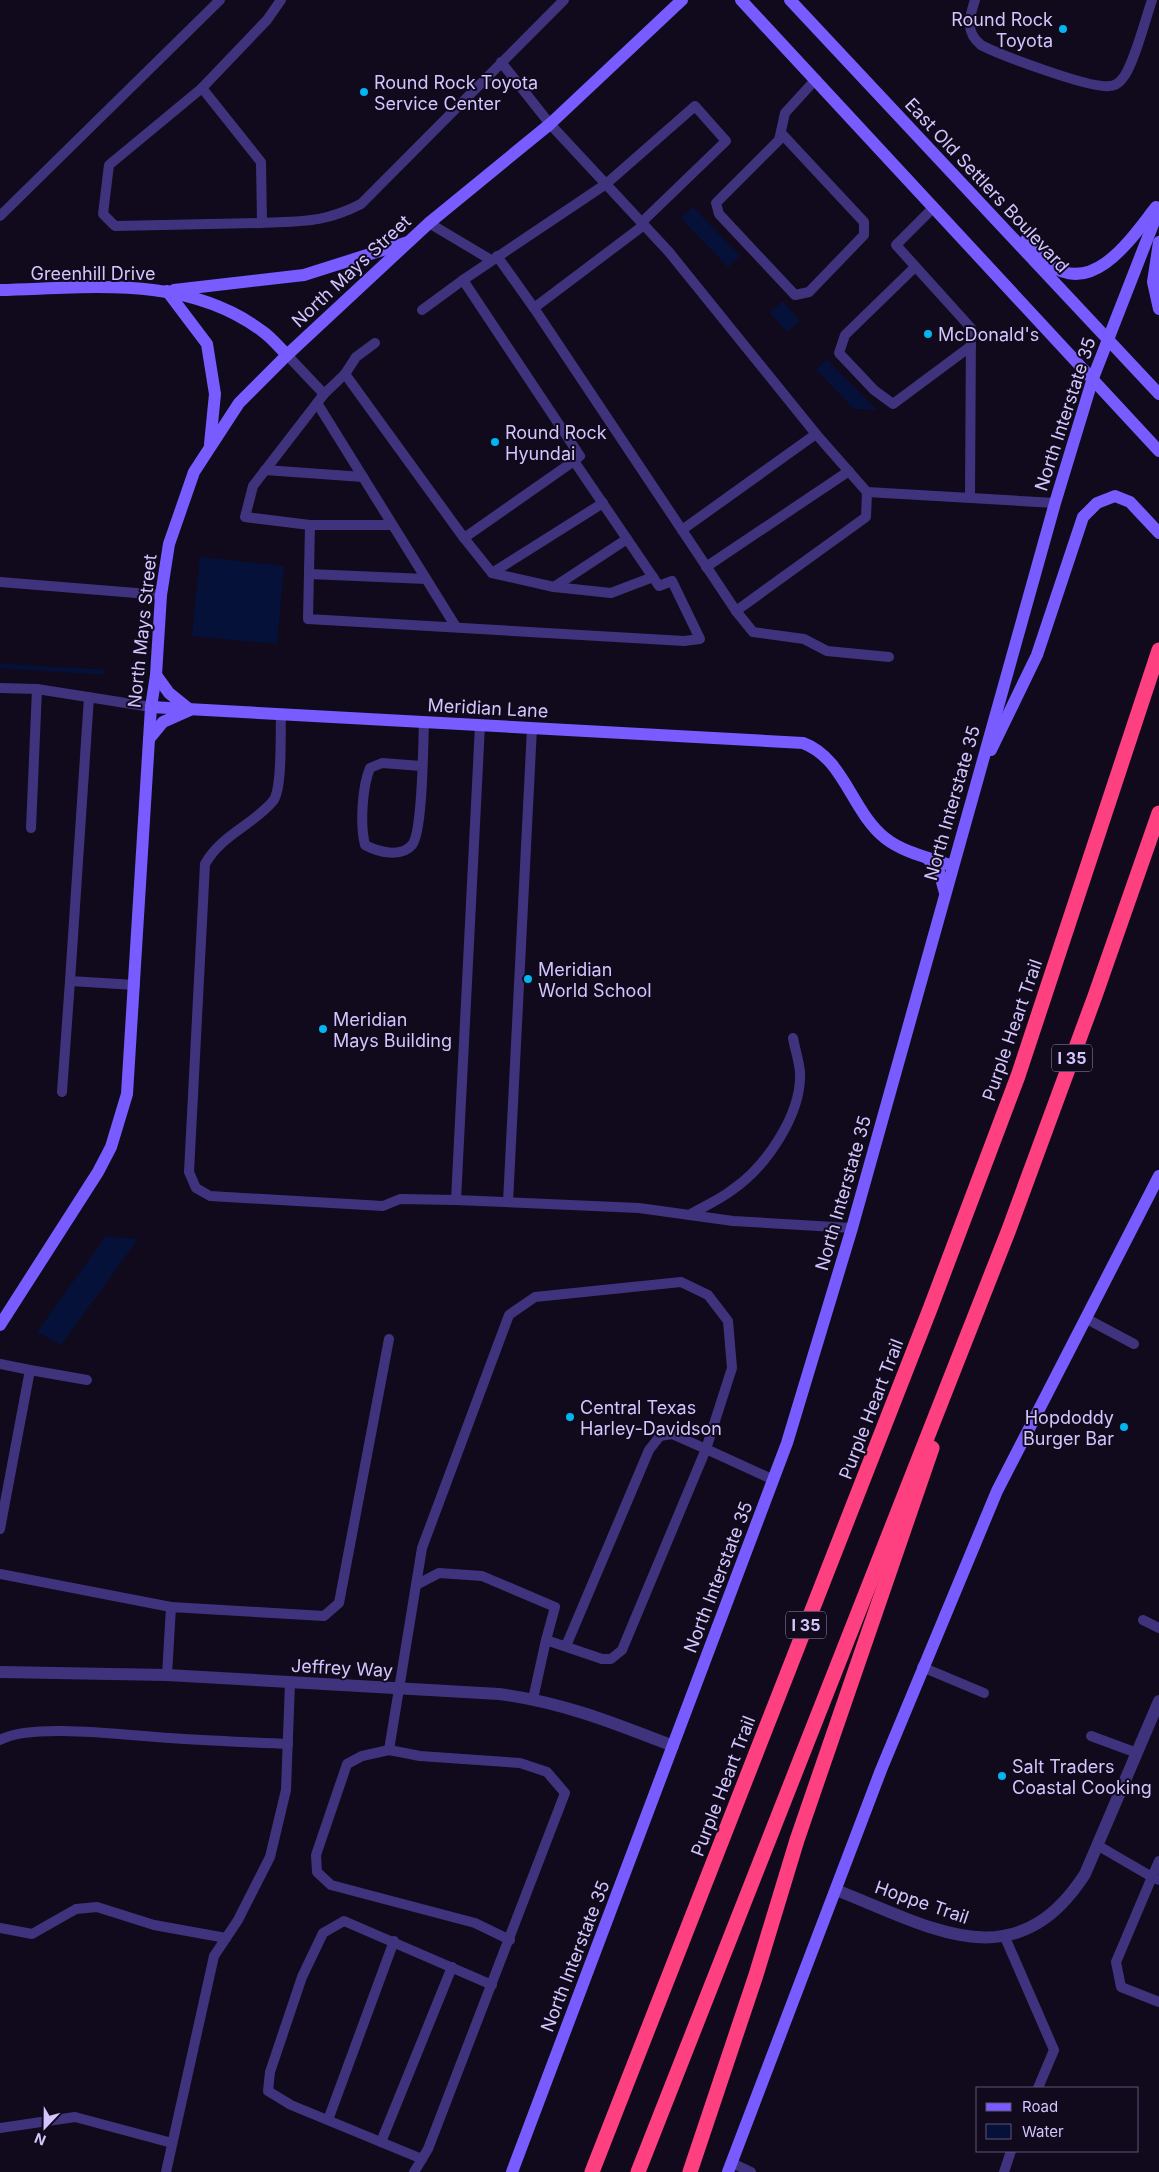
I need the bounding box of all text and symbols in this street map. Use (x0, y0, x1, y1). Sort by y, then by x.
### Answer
place label: Round Rock Toyota (951, 9, 1053, 51)
marker: Round Rock Toyota (1057, 23, 1069, 35)
place label: Round Rock Toyota Service Center (374, 72, 538, 114)
marker: Round Rock Toyota Service Center (358, 86, 370, 98)
street label: East Old Settlers Boulevard (901, 94, 1073, 276)
street label: North Mays Street (287, 211, 415, 331)
street label: Greenhill Drive (31, 263, 155, 284)
place label: McDonald's (938, 324, 1039, 345)
marker: McDonald's (922, 328, 934, 340)
street label: North Interstate 35 (1030, 334, 1100, 494)
place label: Round Rock Hyundai (505, 422, 607, 464)
marker: Round Rock Hyundai (489, 436, 501, 448)
street label: North Mays Street (123, 553, 161, 709)
street label: Meridian Lane (427, 694, 549, 722)
street label: North Interstate 35 (920, 723, 984, 883)
street label: Purple Heart Trail (978, 956, 1046, 1104)
place label: Meridian World School (538, 959, 652, 1001)
marker: Meridian World School (522, 973, 534, 985)
place label: Meridian Mays Building (333, 1009, 452, 1051)
marker: Meridian Mays Building (317, 1023, 329, 1035)
road number: I 35 (1052, 1044, 1092, 1072)
street label: North Interstate 35 (811, 1113, 875, 1273)
street label: Purple Heart Trail (835, 1336, 907, 1482)
place label: Central Texas Harley-Davidson (580, 1397, 722, 1439)
place label: Hopdoddy Burger Bar (1023, 1407, 1114, 1449)
marker: Central Texas Harley-Davidson (564, 1411, 576, 1423)
marker: Hopdoddy Burger Bar (1118, 1421, 1130, 1433)
street label: North Interstate 35 (679, 1498, 757, 1656)
road number: I 35 (786, 1612, 826, 1638)
street label: Jeffrey Way (291, 1655, 393, 1681)
street label: Purple Heart Trail (687, 1713, 759, 1859)
place label: Salt Traders Coastal Cooking (1012, 1756, 1152, 1798)
marker: Salt Traders Coastal Cooking (996, 1770, 1008, 1782)
street label: Hoppe Trail (872, 1876, 972, 1928)
street label: North Interstate 35 (536, 1877, 614, 2035)
legend (976, 2087, 1139, 2152)
text: Road (1022, 2097, 1058, 2116)
north arrow (20, 2102, 70, 2152)
text: Water (1022, 2122, 1064, 2141)
text: N (32, 2130, 48, 2149)

